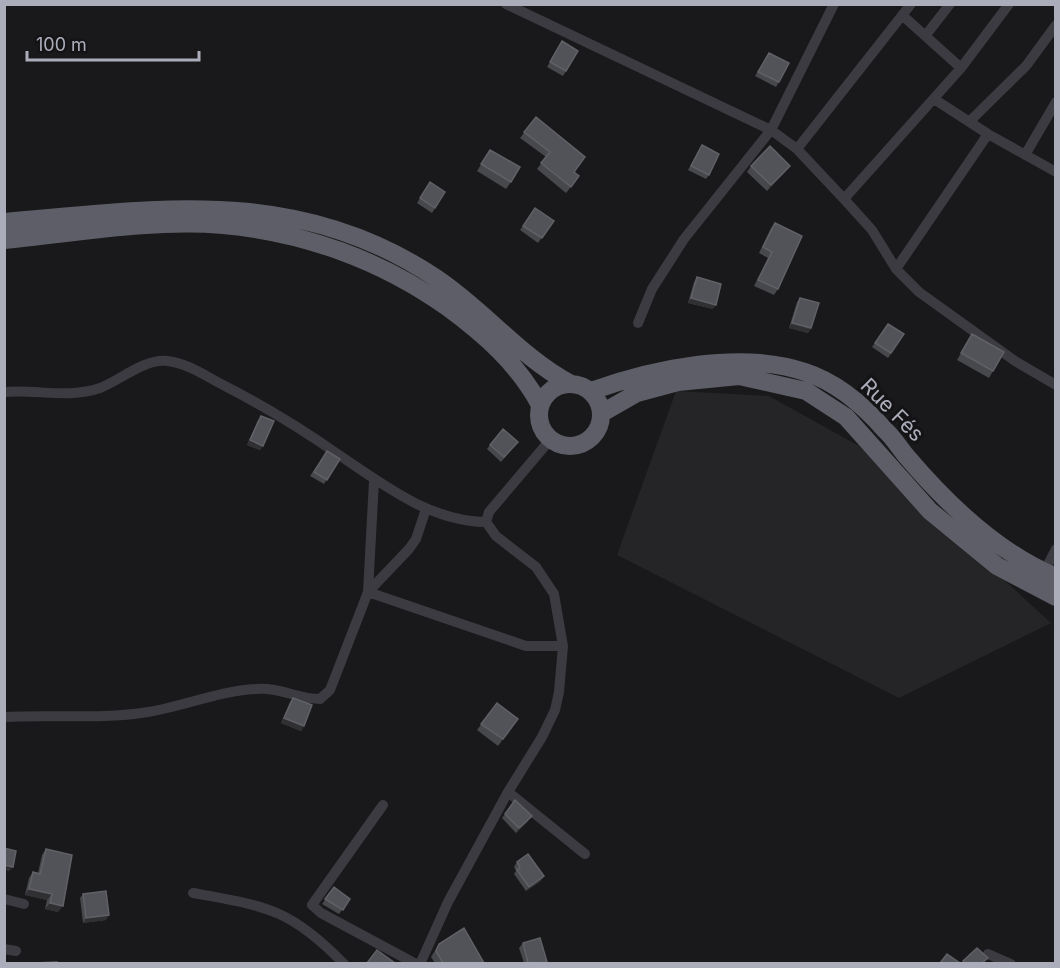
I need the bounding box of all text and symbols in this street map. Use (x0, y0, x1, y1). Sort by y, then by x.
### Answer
scale bar (27, 24, 200, 62)
text: 100 m (36, 34, 87, 55)
street label: Rue Fés (856, 373, 929, 446)

